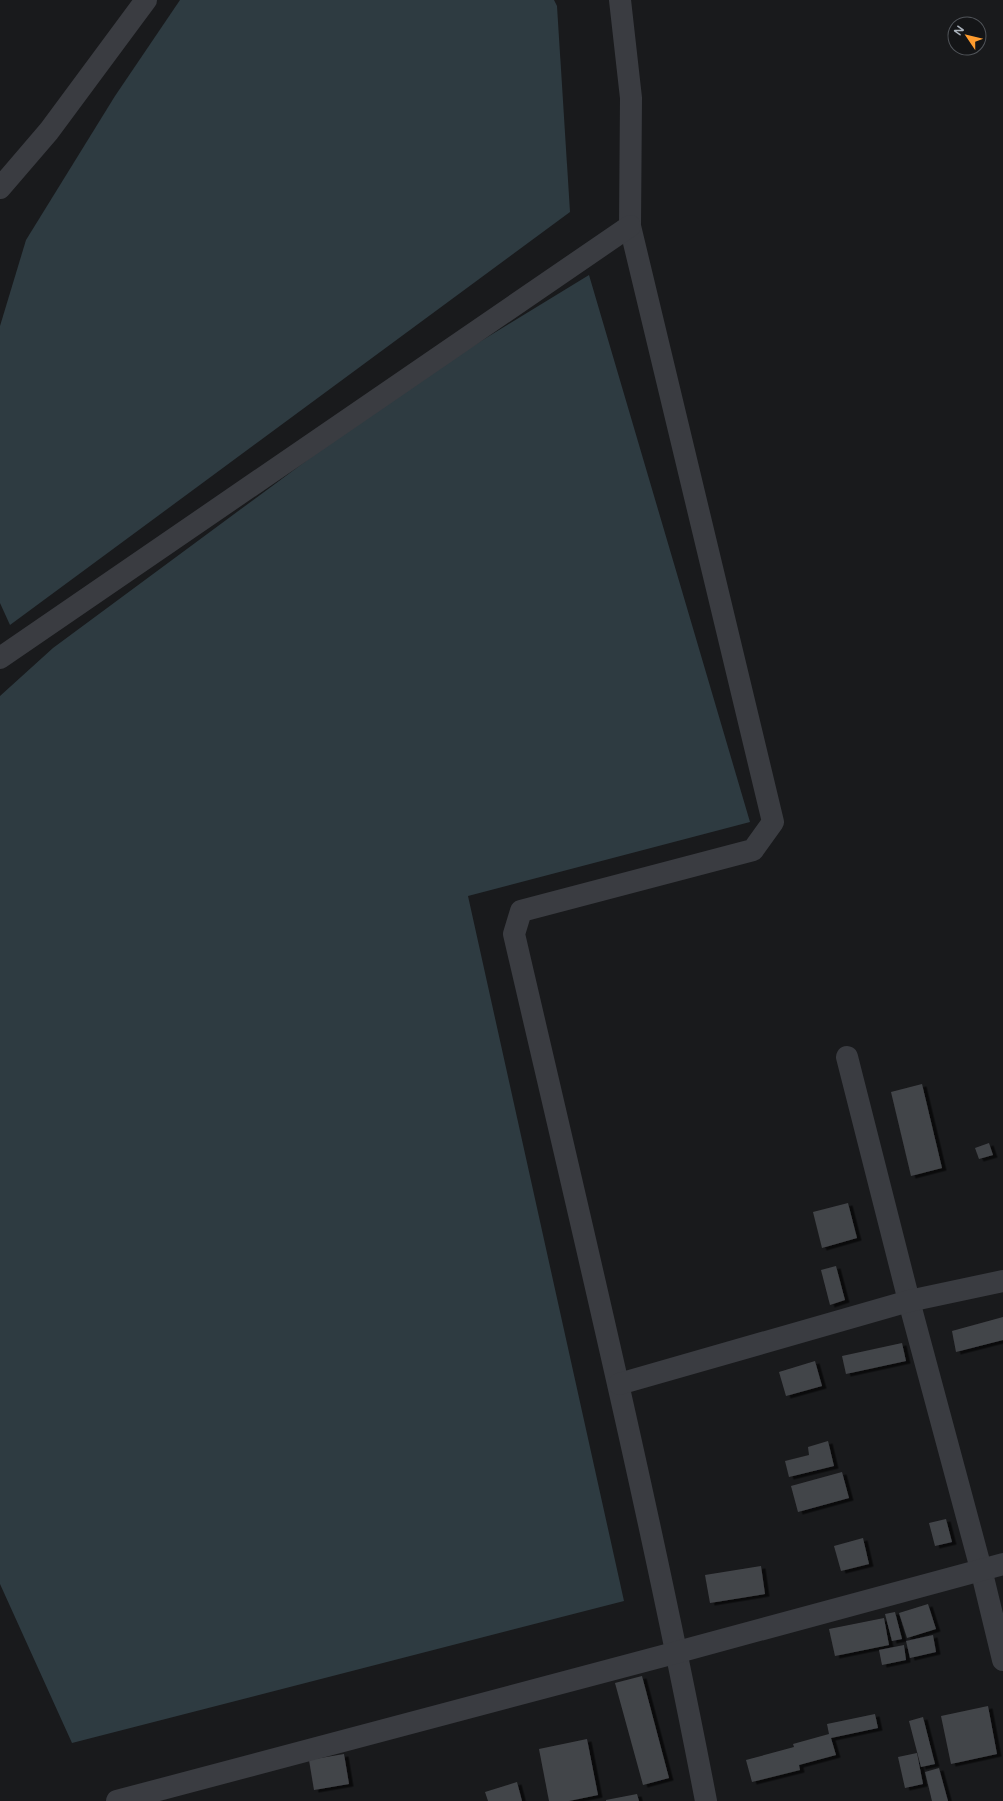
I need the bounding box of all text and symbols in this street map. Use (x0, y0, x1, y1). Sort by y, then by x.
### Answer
north arrow (947, 16, 987, 56)
text: N (951, 23, 967, 38)

